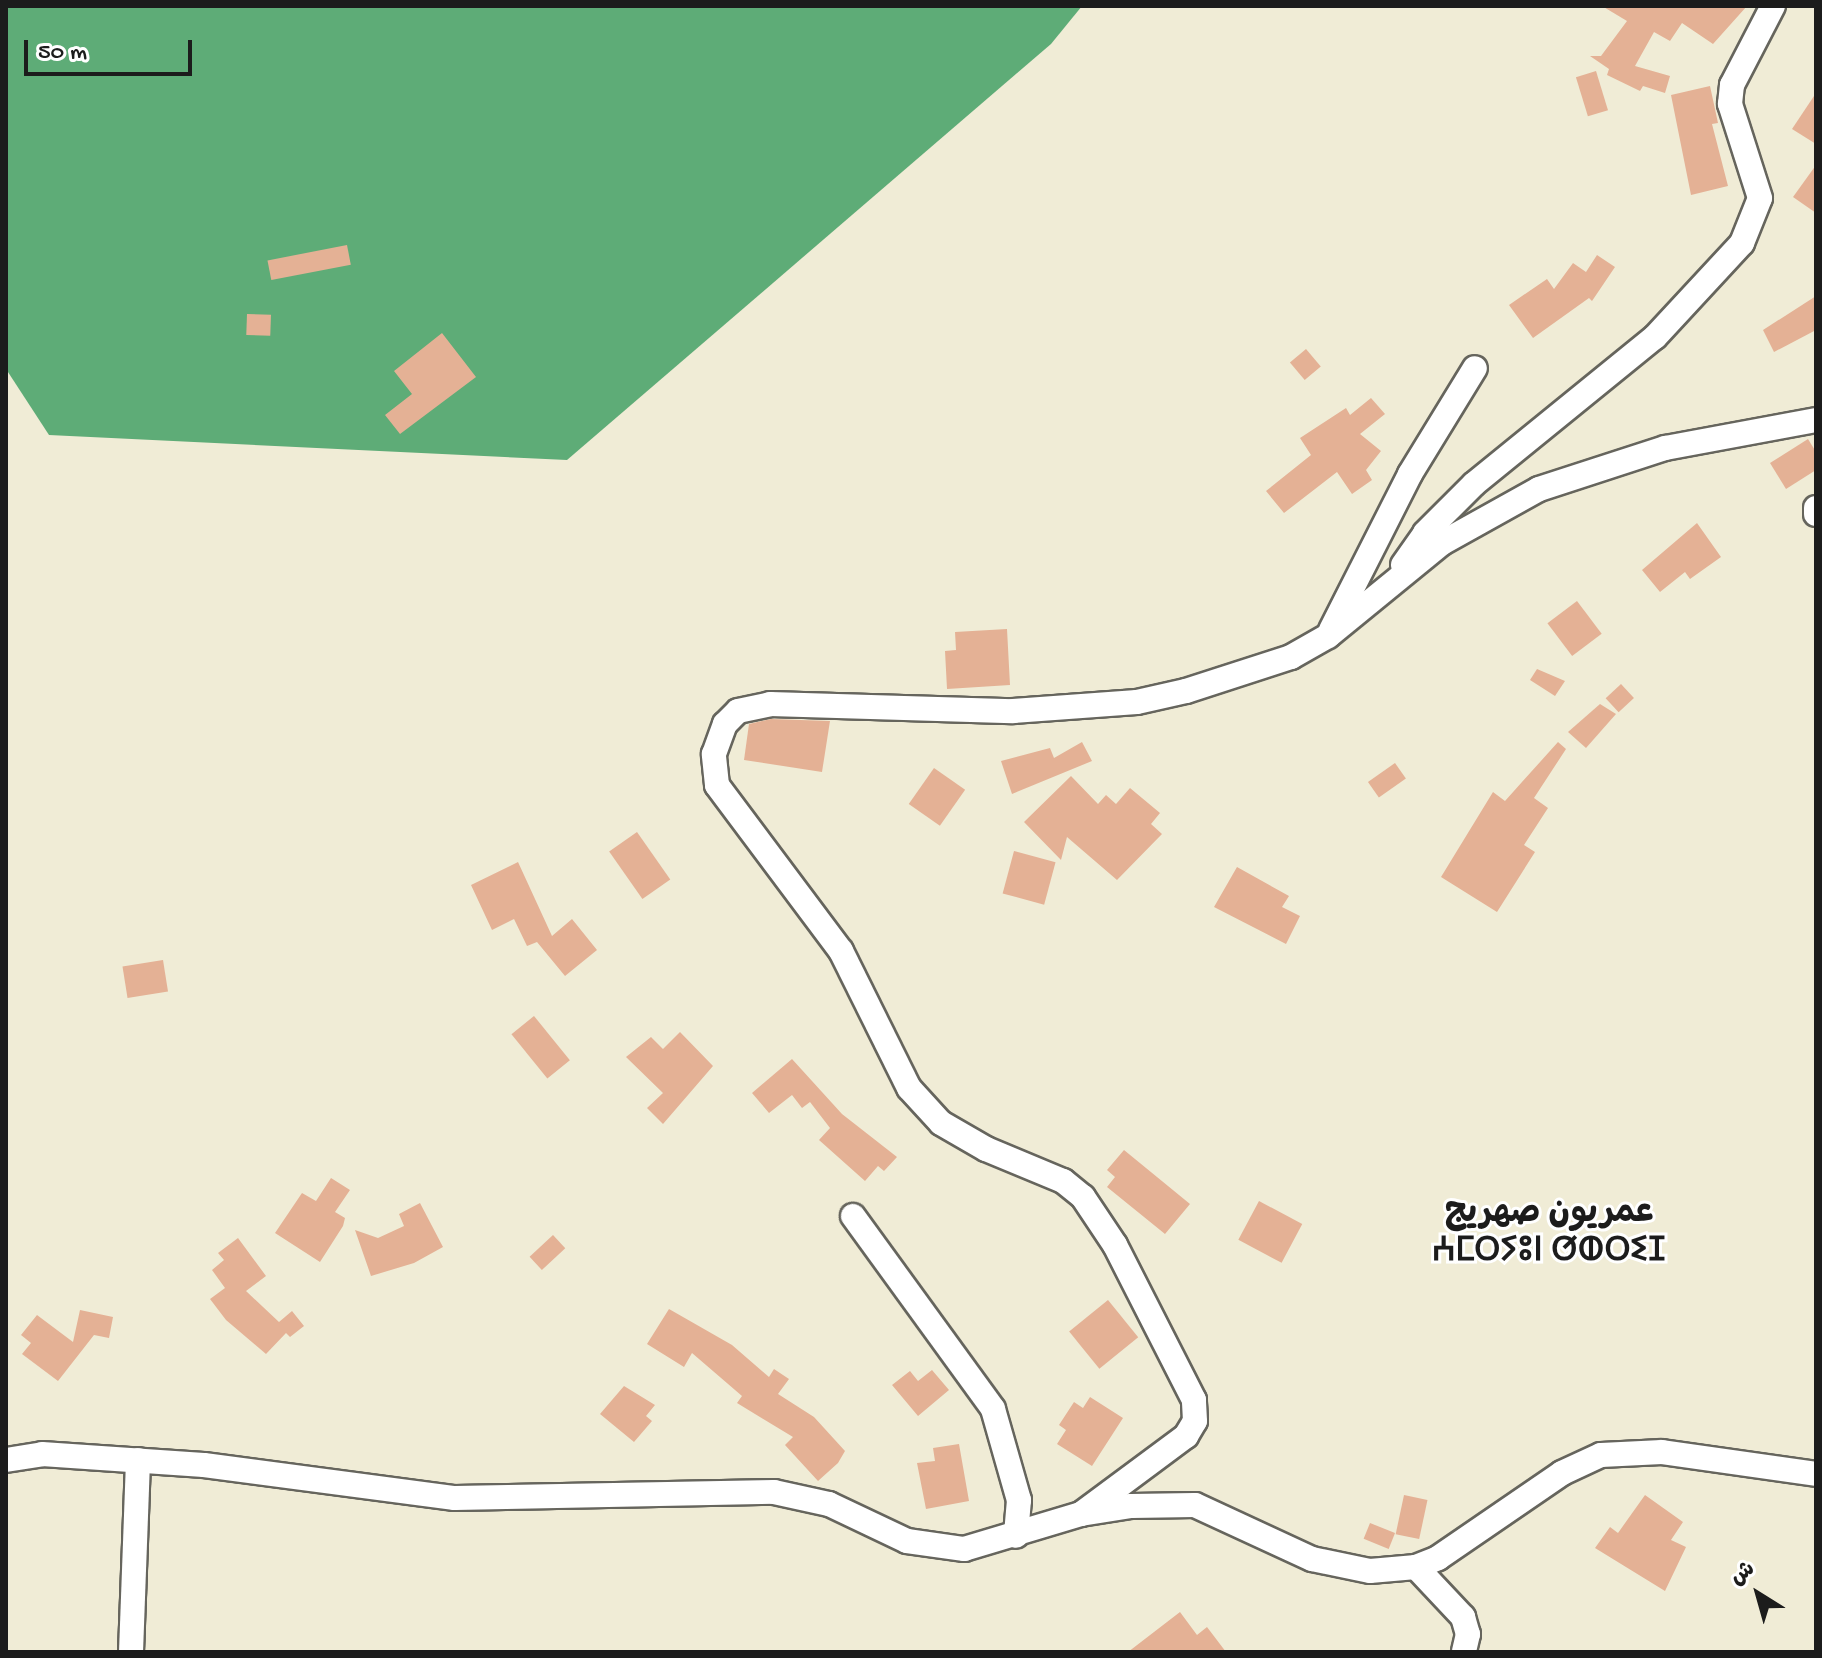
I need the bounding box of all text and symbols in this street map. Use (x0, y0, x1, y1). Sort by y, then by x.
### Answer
scale bar (28, 24, 196, 74)
text: 50 m (38, 39, 87, 68)
district label: عمريون صهريج ⵄⵎⵔⵢⵓⵏ ⵚⵀⵔⵉⵊ (1432, 1195, 1666, 1274)
north arrow (1718, 1554, 1798, 1634)
text: ش (1726, 1557, 1761, 1593)

